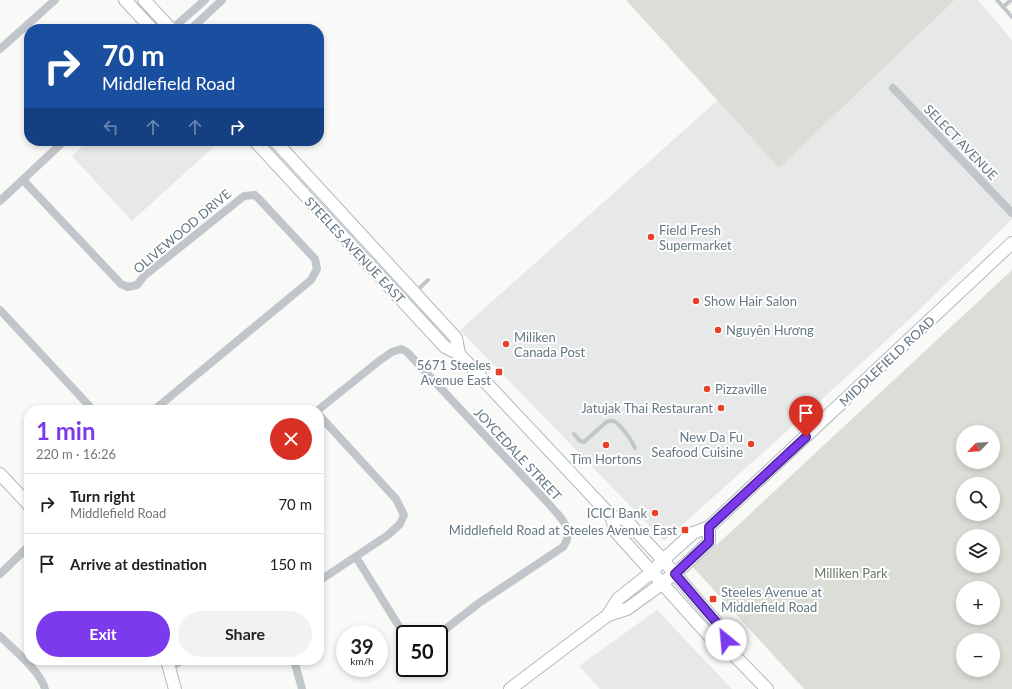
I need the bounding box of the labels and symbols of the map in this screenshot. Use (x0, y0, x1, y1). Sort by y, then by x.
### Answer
street label: SELECT AVENUE (921, 101, 1001, 183)
street label: OLIVEWOOD DRIVE (130, 186, 234, 276)
street label: STEELES AVENUE EAST (302, 193, 409, 307)
place label: Field Fresh Supermarket (659, 222, 732, 253)
marker: Field Fresh Supermarket (646, 232, 656, 242)
place label: Show Hair Salon (704, 293, 797, 309)
marker: Show Hair Salon (691, 296, 701, 306)
street label: MIDDLEFIELD ROAD (836, 312, 938, 409)
place label: Nguyên Hương (726, 322, 814, 338)
marker: Nguyên Hương (713, 325, 723, 335)
place label: Miliken Canada Post (514, 329, 585, 360)
marker: Miliken Canada Post (501, 339, 511, 349)
place label: 5671 Steeles Avenue East (417, 357, 491, 388)
marker: 5671 Steeles Avenue East (494, 367, 504, 377)
place label: Pizzaville (715, 381, 767, 397)
marker: Pizzaville (702, 384, 712, 394)
pin (789, 396, 823, 437)
place label: Jatujak Thai Restaurant (581, 400, 713, 416)
marker: Jatujak Thai Restaurant (716, 403, 726, 413)
street label: JOYCEDALE STREET (471, 404, 565, 504)
north arrow (956, 425, 1000, 469)
place label: New Da Fu Seafood Cuisine (651, 429, 743, 460)
marker: New Da Fu Seafood Cuisine (746, 439, 756, 449)
marker: Tim Hortons (601, 440, 611, 450)
place label: Tim Hortons (570, 451, 642, 467)
place label: ICICI Bank (587, 505, 647, 521)
marker: ICICI Bank (650, 508, 660, 518)
place label: Middlefield Road at Steeles Avenue East (449, 522, 677, 538)
marker: Middlefield Road at Steeles Avenue East (680, 525, 690, 535)
park label: Milliken Park (814, 565, 888, 581)
place label: Steeles Avenue at Middlefield Road (721, 584, 822, 615)
marker: Steeles Avenue at Middlefield Road (708, 594, 718, 604)
position arrow (705, 619, 747, 661)
speed limit sign: 50 (396, 625, 448, 677)

